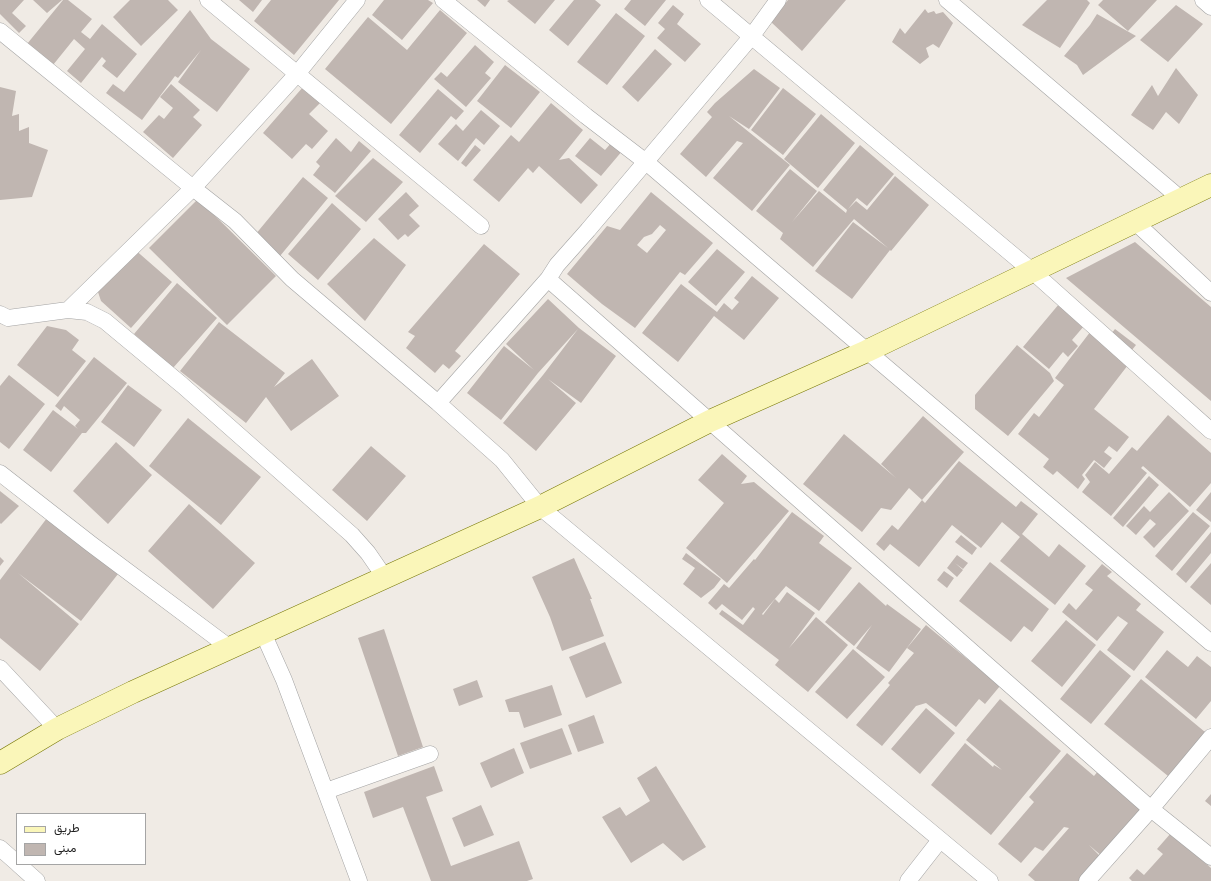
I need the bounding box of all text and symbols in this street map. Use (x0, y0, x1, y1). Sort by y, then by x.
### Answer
legend (16, 813, 146, 865)
text: طريق (54, 820, 79, 835)
text: مبنى (54, 840, 76, 855)

